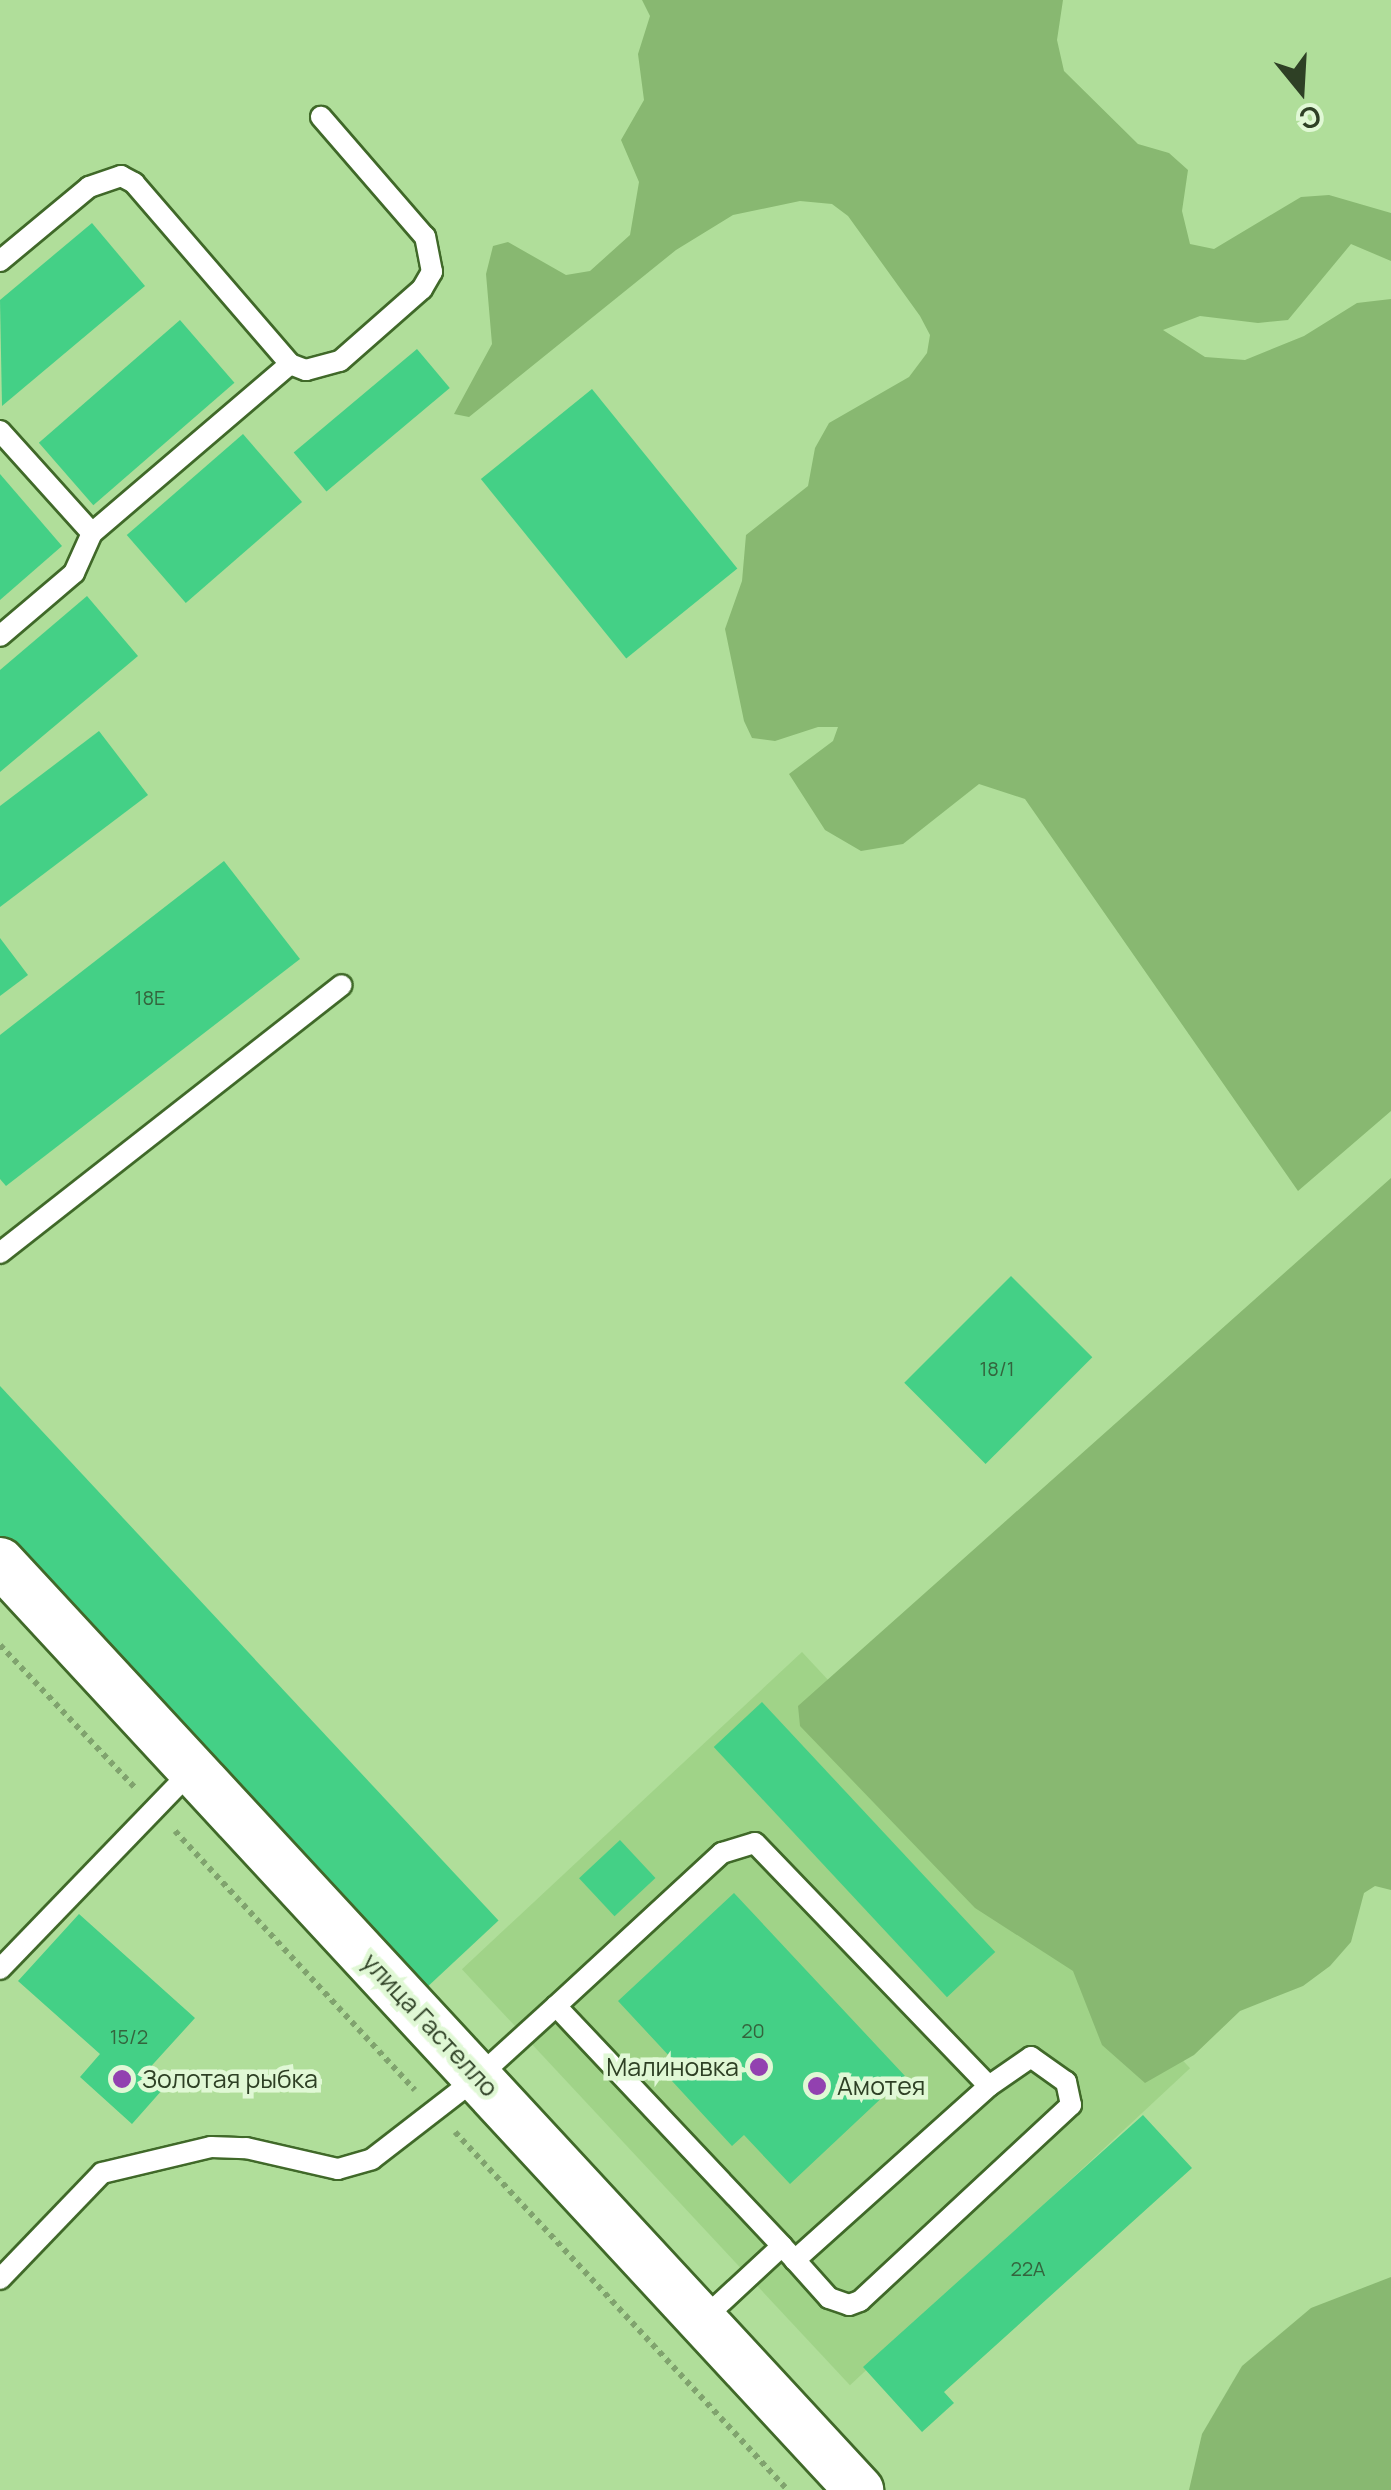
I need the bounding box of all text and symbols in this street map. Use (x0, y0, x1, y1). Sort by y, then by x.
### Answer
north arrow (1251, 40, 1351, 140)
text: С (1295, 97, 1326, 140)
house number: 18Е (135, 985, 165, 1009)
house number: 18/1 (980, 1356, 1014, 1380)
street label: улица Гастелло (356, 1947, 504, 2103)
house number: 20 (741, 2018, 765, 2042)
house number: 15/2 (110, 2024, 148, 2048)
place label: Малиновка (606, 2052, 739, 2082)
marker: Малиновка (748, 2056, 770, 2078)
place label: Золотая рыбка (142, 2064, 318, 2094)
marker: Золотая рыбка (111, 2068, 133, 2090)
place label: Амотея (837, 2071, 925, 2101)
marker: Амотея (806, 2075, 828, 2097)
house number: 22А (1010, 2256, 1046, 2280)

